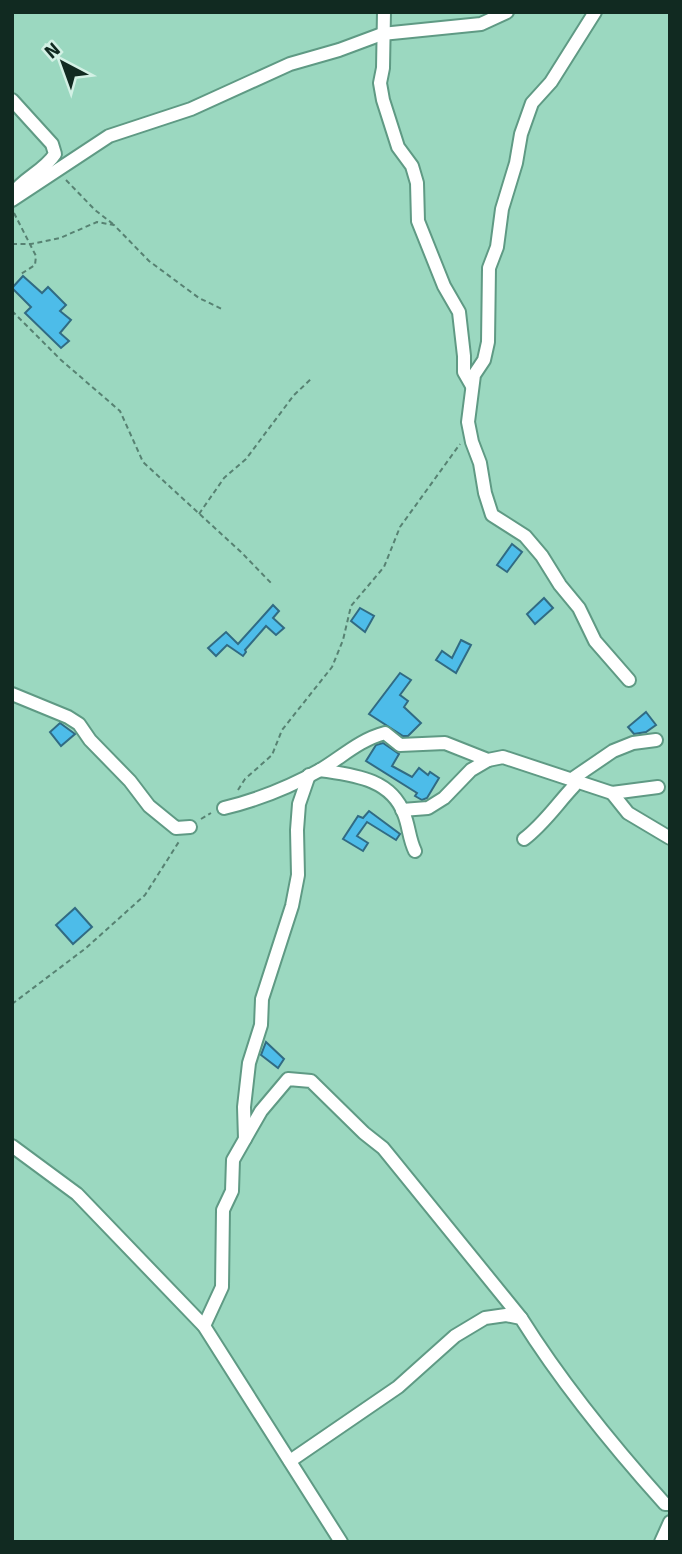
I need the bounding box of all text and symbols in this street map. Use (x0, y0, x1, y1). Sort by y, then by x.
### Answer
north arrow (28, 28, 98, 98)
text: N (40, 38, 65, 64)

